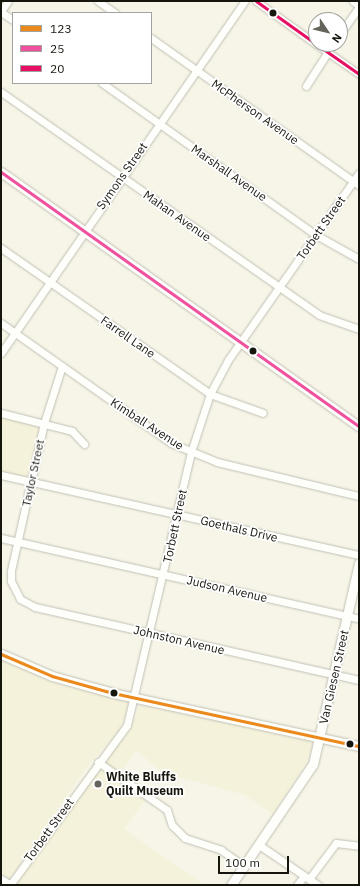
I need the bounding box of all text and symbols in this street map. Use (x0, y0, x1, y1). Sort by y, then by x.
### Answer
unlabelled marker (268, 8, 278, 18)
legend (12, 12, 152, 84)
north arrow (308, 12, 348, 52)
text: 123 (50, 21, 72, 36)
text: N (329, 31, 345, 46)
text: 25 (50, 41, 64, 56)
text: 20 (50, 61, 64, 76)
street label: McPherson Avenue (209, 77, 301, 147)
street label: Symons Street (94, 140, 150, 212)
street label: Marshall Avenue (188, 142, 270, 204)
street label: Mahan Avenue (140, 187, 214, 245)
street label: Torbett Street (294, 193, 348, 263)
street label: Farrell Lane (98, 313, 158, 361)
unlabelled marker (248, 346, 258, 356)
street label: Kimball Avenue (108, 395, 186, 453)
street label: Taylor Street (19, 438, 47, 508)
street label: Torbett Street (160, 488, 190, 564)
street label: Goethals Drive (199, 513, 279, 545)
street label: Judson Avenue (185, 573, 269, 605)
street label: Johnston Avenue (132, 623, 226, 657)
street label: Van Giesen Street (316, 629, 352, 725)
unlabelled marker (109, 688, 119, 698)
unlabelled marker (345, 739, 355, 749)
place label: White Bluffs Quilt Museum (106, 770, 184, 798)
marker: White Bluffs Quilt Museum (93, 779, 103, 789)
street label: Torbett Street (21, 796, 77, 864)
scale bar (220, 848, 291, 874)
text: 100 m (225, 855, 260, 870)

